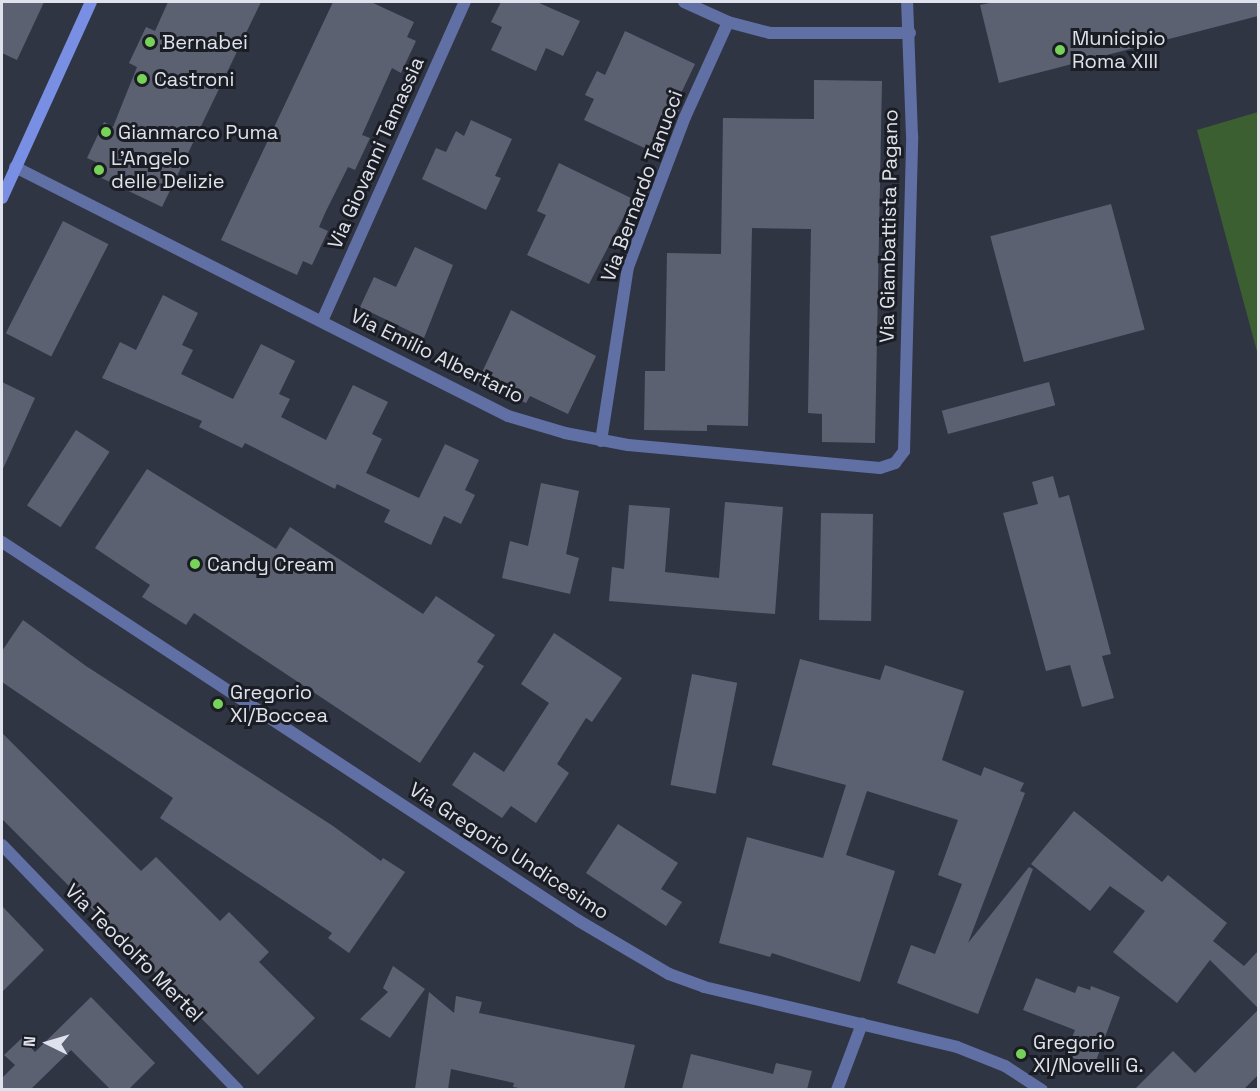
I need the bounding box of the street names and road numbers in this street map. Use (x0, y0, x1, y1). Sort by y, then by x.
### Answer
street label: Via Giovanni Tamassia (323, 53, 429, 253)
street label: Via Bernardo Tanucci (596, 87, 688, 285)
street label: Via Giambattista Pagano (875, 109, 903, 343)
street label: Via Emilio Albertario (346, 304, 528, 408)
street label: Via Gregorio Undicesimo (405, 777, 613, 925)
street label: Via Teodolfo Mertel (60, 879, 208, 1027)

